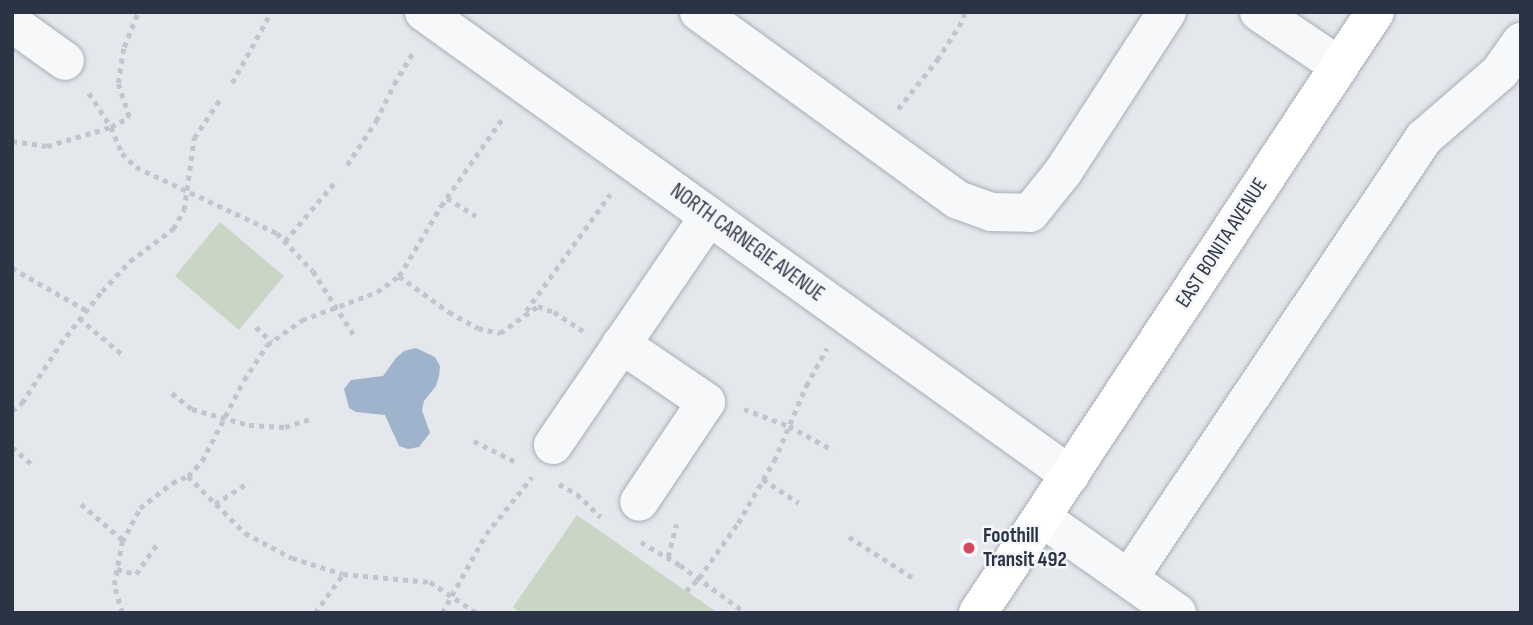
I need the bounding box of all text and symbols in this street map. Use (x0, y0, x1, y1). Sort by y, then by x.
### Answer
street label: EAST BONITA AVENUE (1171, 174, 1273, 312)
street label: NORTH CARNEGIE AVENUE (665, 179, 829, 307)
place label: Foothill Transit 492 (983, 523, 1067, 573)
marker: Foothill Transit 492 (961, 540, 977, 556)

